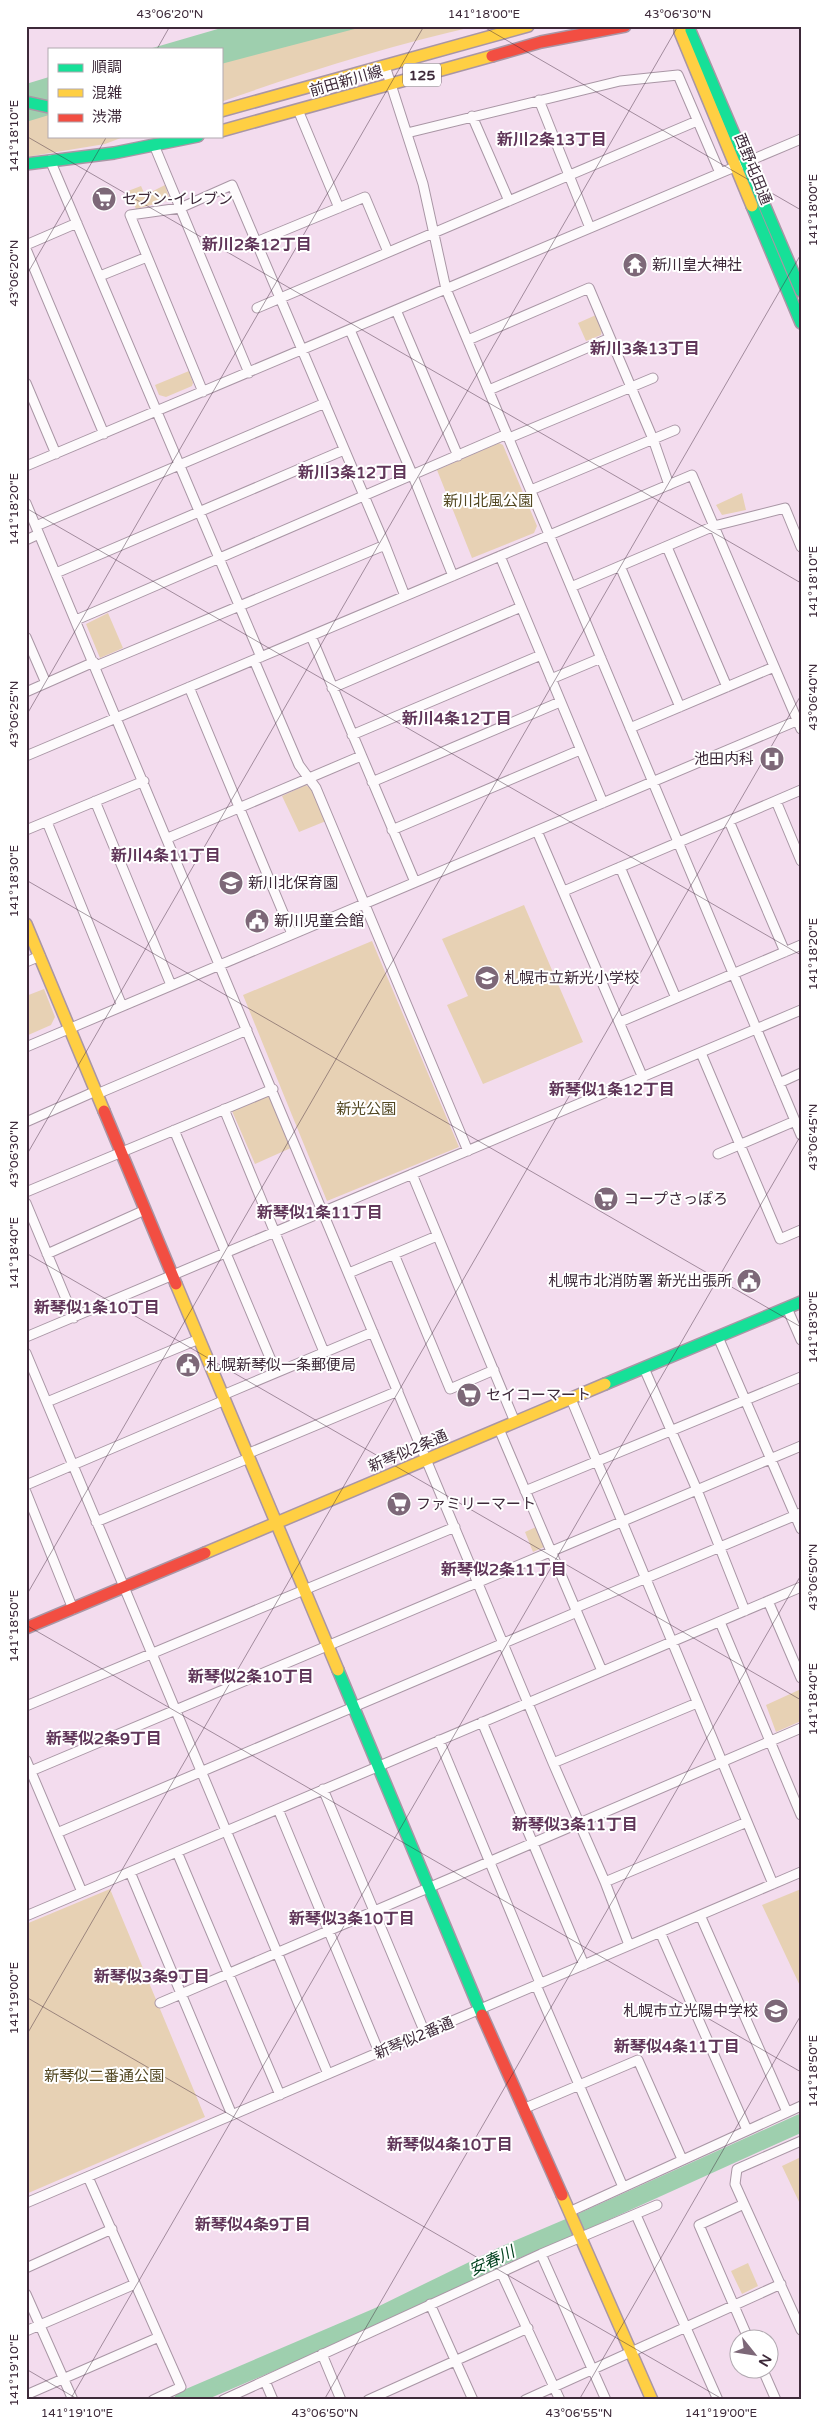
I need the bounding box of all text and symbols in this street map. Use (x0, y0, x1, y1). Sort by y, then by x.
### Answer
text: 43°06'20"N (137, 7, 204, 21)
text: 141°18'00"E (448, 7, 521, 21)
text: 43°06'30"N (645, 7, 712, 21)
legend (48, 48, 222, 138)
text: 順調 (92, 58, 122, 76)
street label: 前田新川線 (307, 62, 385, 100)
road number: 125 (403, 64, 441, 86)
text: 混雑 (92, 84, 122, 102)
text: 141°18'10"E (7, 99, 21, 172)
text: 渋滞 (92, 108, 122, 126)
district label: 新川2条13丁目 (497, 130, 607, 150)
street label: 西野屯田通 (731, 131, 775, 207)
text: 141°18'00"E (806, 173, 820, 246)
supermarket icon: セブン-イレブン (91, 186, 117, 212)
place label: セブン-イレブン (122, 190, 233, 208)
district label: 新川2条12丁目 (202, 235, 312, 255)
text: 43°06'20"N (7, 240, 21, 307)
temple icon: 新川皇大神社 (622, 252, 648, 278)
place label: 新川皇大神社 (652, 256, 742, 274)
district label: 新川3条13丁目 (590, 339, 700, 359)
district label: 新川3条12丁目 (298, 463, 408, 483)
text: 141°18'20"E (7, 472, 21, 545)
park label: 新川北風公園 (443, 492, 533, 510)
text: 141°18'10"E (806, 545, 820, 618)
text: 43°06'40"N (806, 664, 820, 731)
text: 43°06'25"N (7, 681, 21, 748)
district label: 新川4条12丁目 (402, 709, 512, 729)
hospital icon: 池田内科 (759, 746, 785, 772)
place label: 池田内科 (694, 750, 754, 768)
text: 141°18'30"E (7, 844, 21, 917)
district label: 新川4条11丁目 (111, 846, 221, 866)
school or university icon: 新川北保育園 (218, 870, 244, 896)
place label: 新川北保育園 (248, 874, 338, 892)
public building icon: 新川児童会館 (244, 908, 270, 934)
place label: 新川児童会館 (274, 912, 364, 930)
text: 141°18'20"E (806, 917, 820, 990)
school or university icon: 札幌市立新光小学校 (474, 965, 500, 991)
place label: 札幌市立新光小学校 (504, 969, 639, 987)
district label: 新琴似1条12丁目 (549, 1080, 675, 1100)
park label: 新光公園 (336, 1100, 396, 1118)
text: 43°06'45"N (806, 1104, 820, 1171)
text: 43°06'30"N (7, 1121, 21, 1188)
supermarket icon: コープさっぽろ (593, 1186, 619, 1212)
place label: コープさっぽろ (624, 1190, 728, 1208)
district label: 新琴似1条11丁目 (257, 1203, 383, 1223)
text: 141°18'40"E (7, 1216, 21, 1289)
public building icon: 札幌市北消防署 新光出張所 (736, 1268, 762, 1294)
place label: 札幌市北消防署 新光出張所 (548, 1272, 732, 1290)
text: 141°18'30"E (806, 1290, 820, 1363)
district label: 新琴似1条10丁目 (34, 1298, 160, 1318)
public building icon: 札幌新琴似一条郵便局 (175, 1352, 201, 1378)
place label: 札幌新琴似一条郵便局 (206, 1356, 356, 1374)
supermarket icon: セイコーマート (456, 1382, 482, 1408)
place label: セイコーマート (486, 1386, 591, 1404)
street label: 新琴似2条通 (366, 1426, 450, 1476)
supermarket icon: ファミリーマート (386, 1491, 412, 1517)
place label: ファミリーマート (416, 1495, 536, 1513)
text: 43°06'50"N (806, 1544, 820, 1611)
district label: 新琴似2条11丁目 (441, 1560, 567, 1580)
text: 141°18'50"E (7, 1589, 21, 1662)
text: 141°18'40"E (806, 1662, 820, 1735)
district label: 新琴似2条10丁目 (188, 1667, 314, 1687)
district label: 新琴似2条9丁目 (46, 1729, 162, 1749)
district label: 新琴似3条11丁目 (512, 1815, 638, 1835)
district label: 新琴似3条10丁目 (289, 1909, 415, 1929)
text: 141°19'00"E (7, 1961, 21, 2034)
district label: 新琴似3条9丁目 (94, 1967, 210, 1987)
school or university icon: 札幌市立光陽中学校 (763, 1998, 789, 2024)
place label: 札幌市立光陽中学校 (623, 2002, 758, 2020)
street label: 新琴似2番通 (372, 2013, 456, 2063)
text: 141°18'50"E (806, 2034, 820, 2107)
district label: 新琴似4条11丁目 (614, 2037, 740, 2057)
park label: 新琴似二番通公園 (44, 2067, 164, 2085)
district label: 新琴似4条10丁目 (387, 2135, 513, 2155)
district label: 新琴似4条9丁目 (195, 2215, 311, 2235)
water label: 安春川 (466, 2241, 520, 2280)
north arrow (730, 2328, 780, 2378)
text: 141°19'10"E (7, 2333, 21, 2406)
text: N (755, 2351, 775, 2369)
text: 141°19'10"E (41, 2406, 114, 2420)
text: 43°06'50"N (292, 2406, 359, 2420)
text: 43°06'55"N (546, 2406, 613, 2420)
text: 141°19'00"E (685, 2406, 758, 2420)

